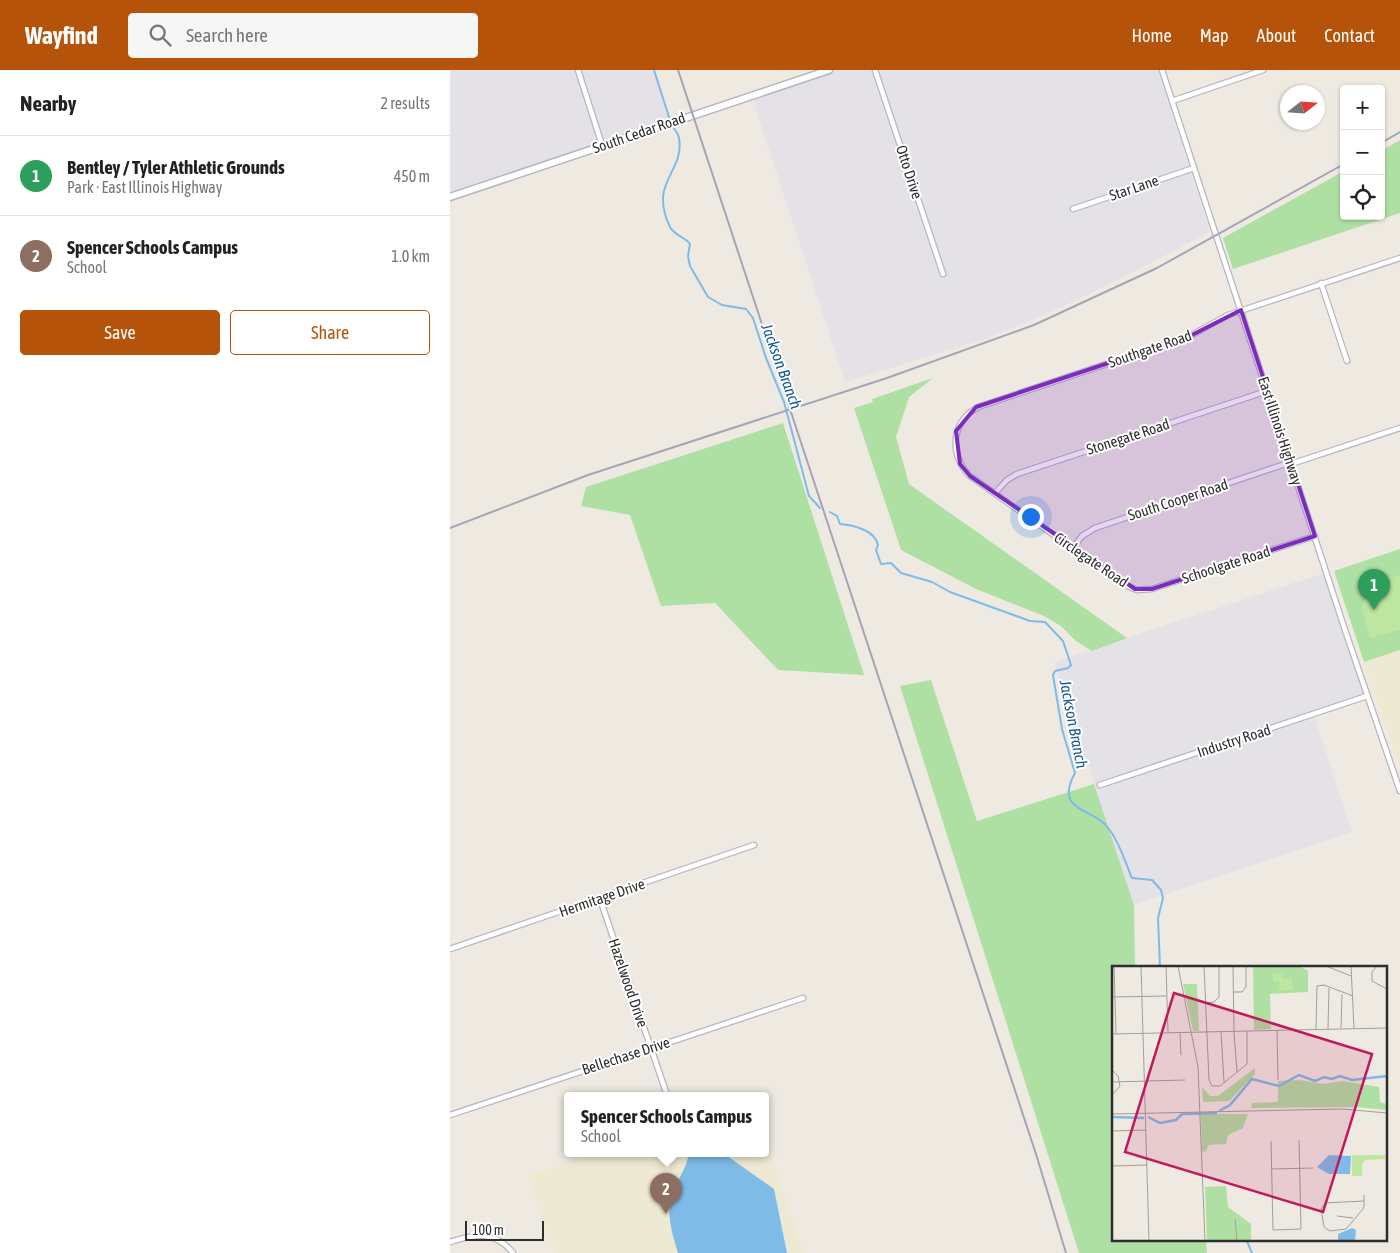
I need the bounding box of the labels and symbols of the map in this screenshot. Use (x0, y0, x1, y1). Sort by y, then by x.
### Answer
north arrow (1280, 85, 1325, 130)
street label: South Cedar Road (590, 109, 687, 156)
street label: Otto Drive (893, 143, 926, 201)
street label: Star Lane (1107, 171, 1161, 204)
water label: Jackson Branch (758, 320, 806, 411)
street label: Southgate Road (1106, 326, 1194, 371)
street label: East Illinois Highway (1255, 374, 1306, 487)
street label: Stonegate Road (1084, 415, 1172, 458)
street label: South Cooper Road (1126, 475, 1230, 524)
your location (1018, 504, 1044, 530)
street label: Circlegate Road (1051, 529, 1132, 591)
street label: Schoolgate Road (1180, 542, 1272, 587)
pin: 1 (1358, 569, 1390, 610)
water label: Jackson Branch (1056, 677, 1091, 770)
street label: Industry Road (1195, 721, 1273, 760)
street label: Hermitage Drive (557, 875, 647, 920)
street label: Hazelwood Drive (605, 936, 652, 1030)
inset map (1112, 966, 1388, 1240)
street label: Bellechase Drive (580, 1033, 672, 1078)
pin: 2 (650, 1173, 682, 1214)
scale bar (465, 1218, 544, 1241)

